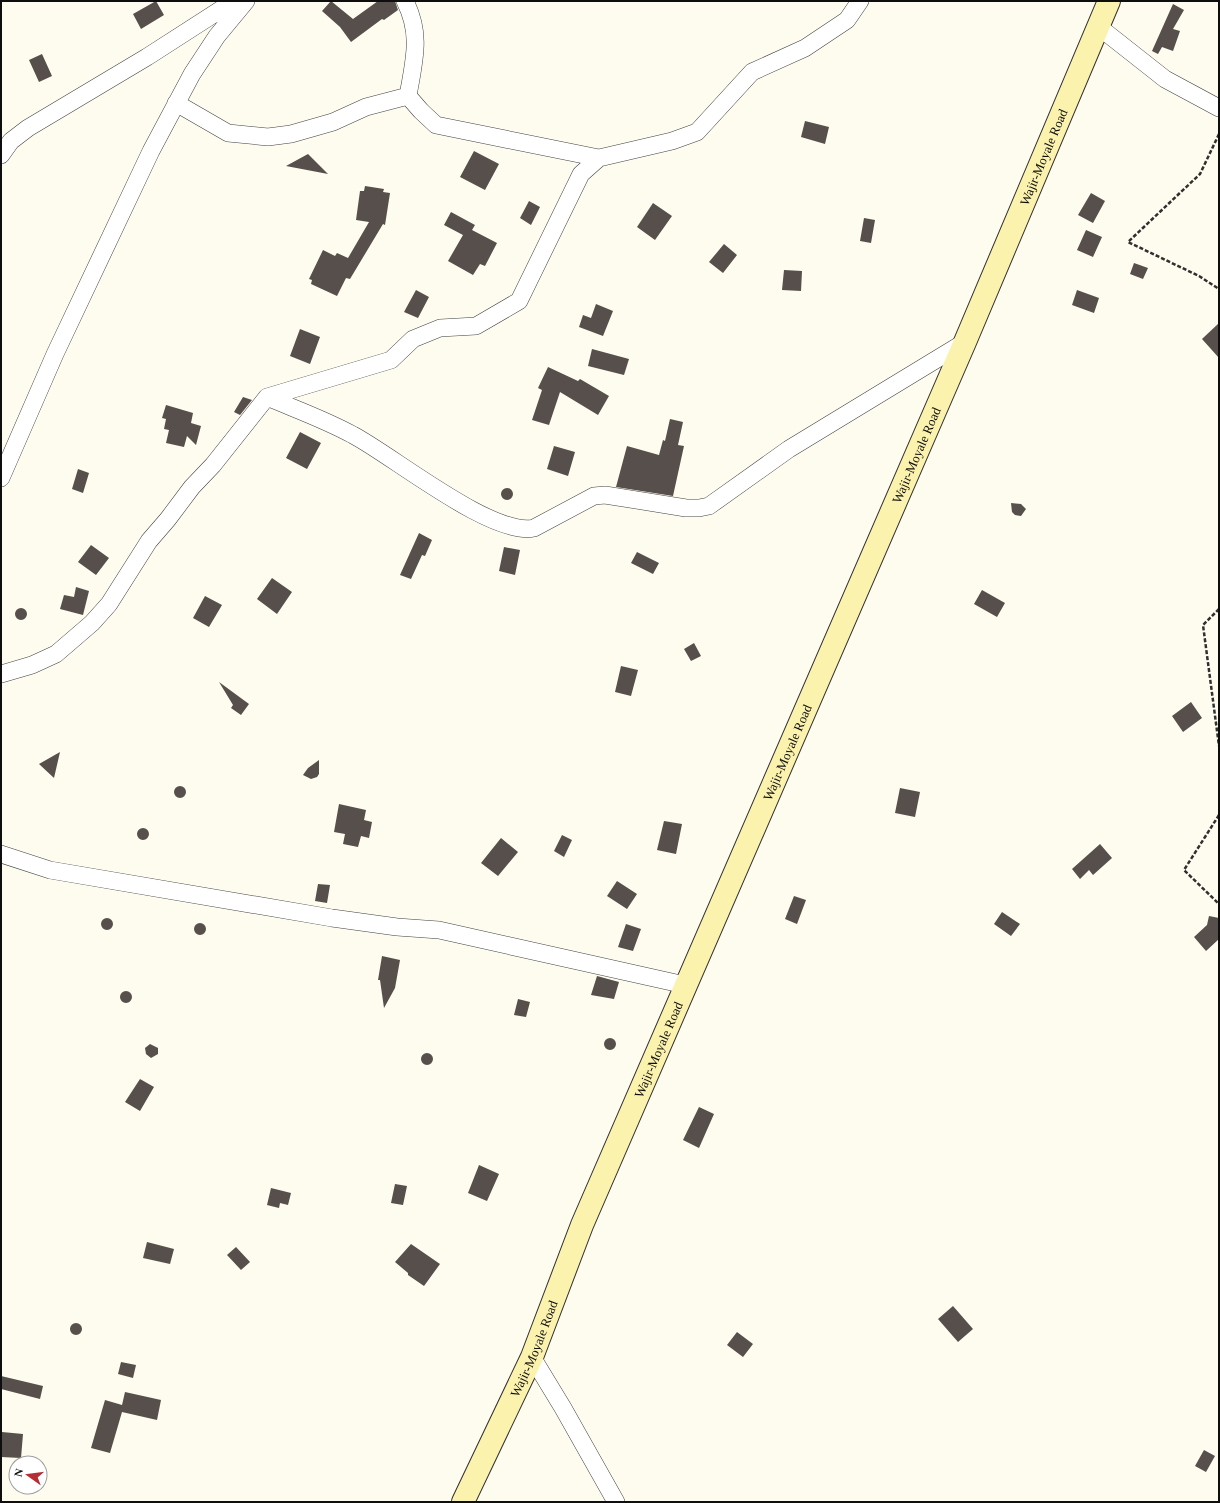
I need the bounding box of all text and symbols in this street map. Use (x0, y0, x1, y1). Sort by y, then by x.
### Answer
street label: Wajir-Moyale Road (1016, 106, 1070, 207)
street label: Wajir-Moyale Road (889, 404, 944, 505)
street label: Wajir-Moyale Road (760, 702, 815, 803)
street label: Wajir-Moyale Road (631, 999, 686, 1100)
street label: Wajir-Moyale Road (507, 1298, 560, 1399)
north arrow (8, 1455, 48, 1495)
text: N (12, 1467, 25, 1478)

